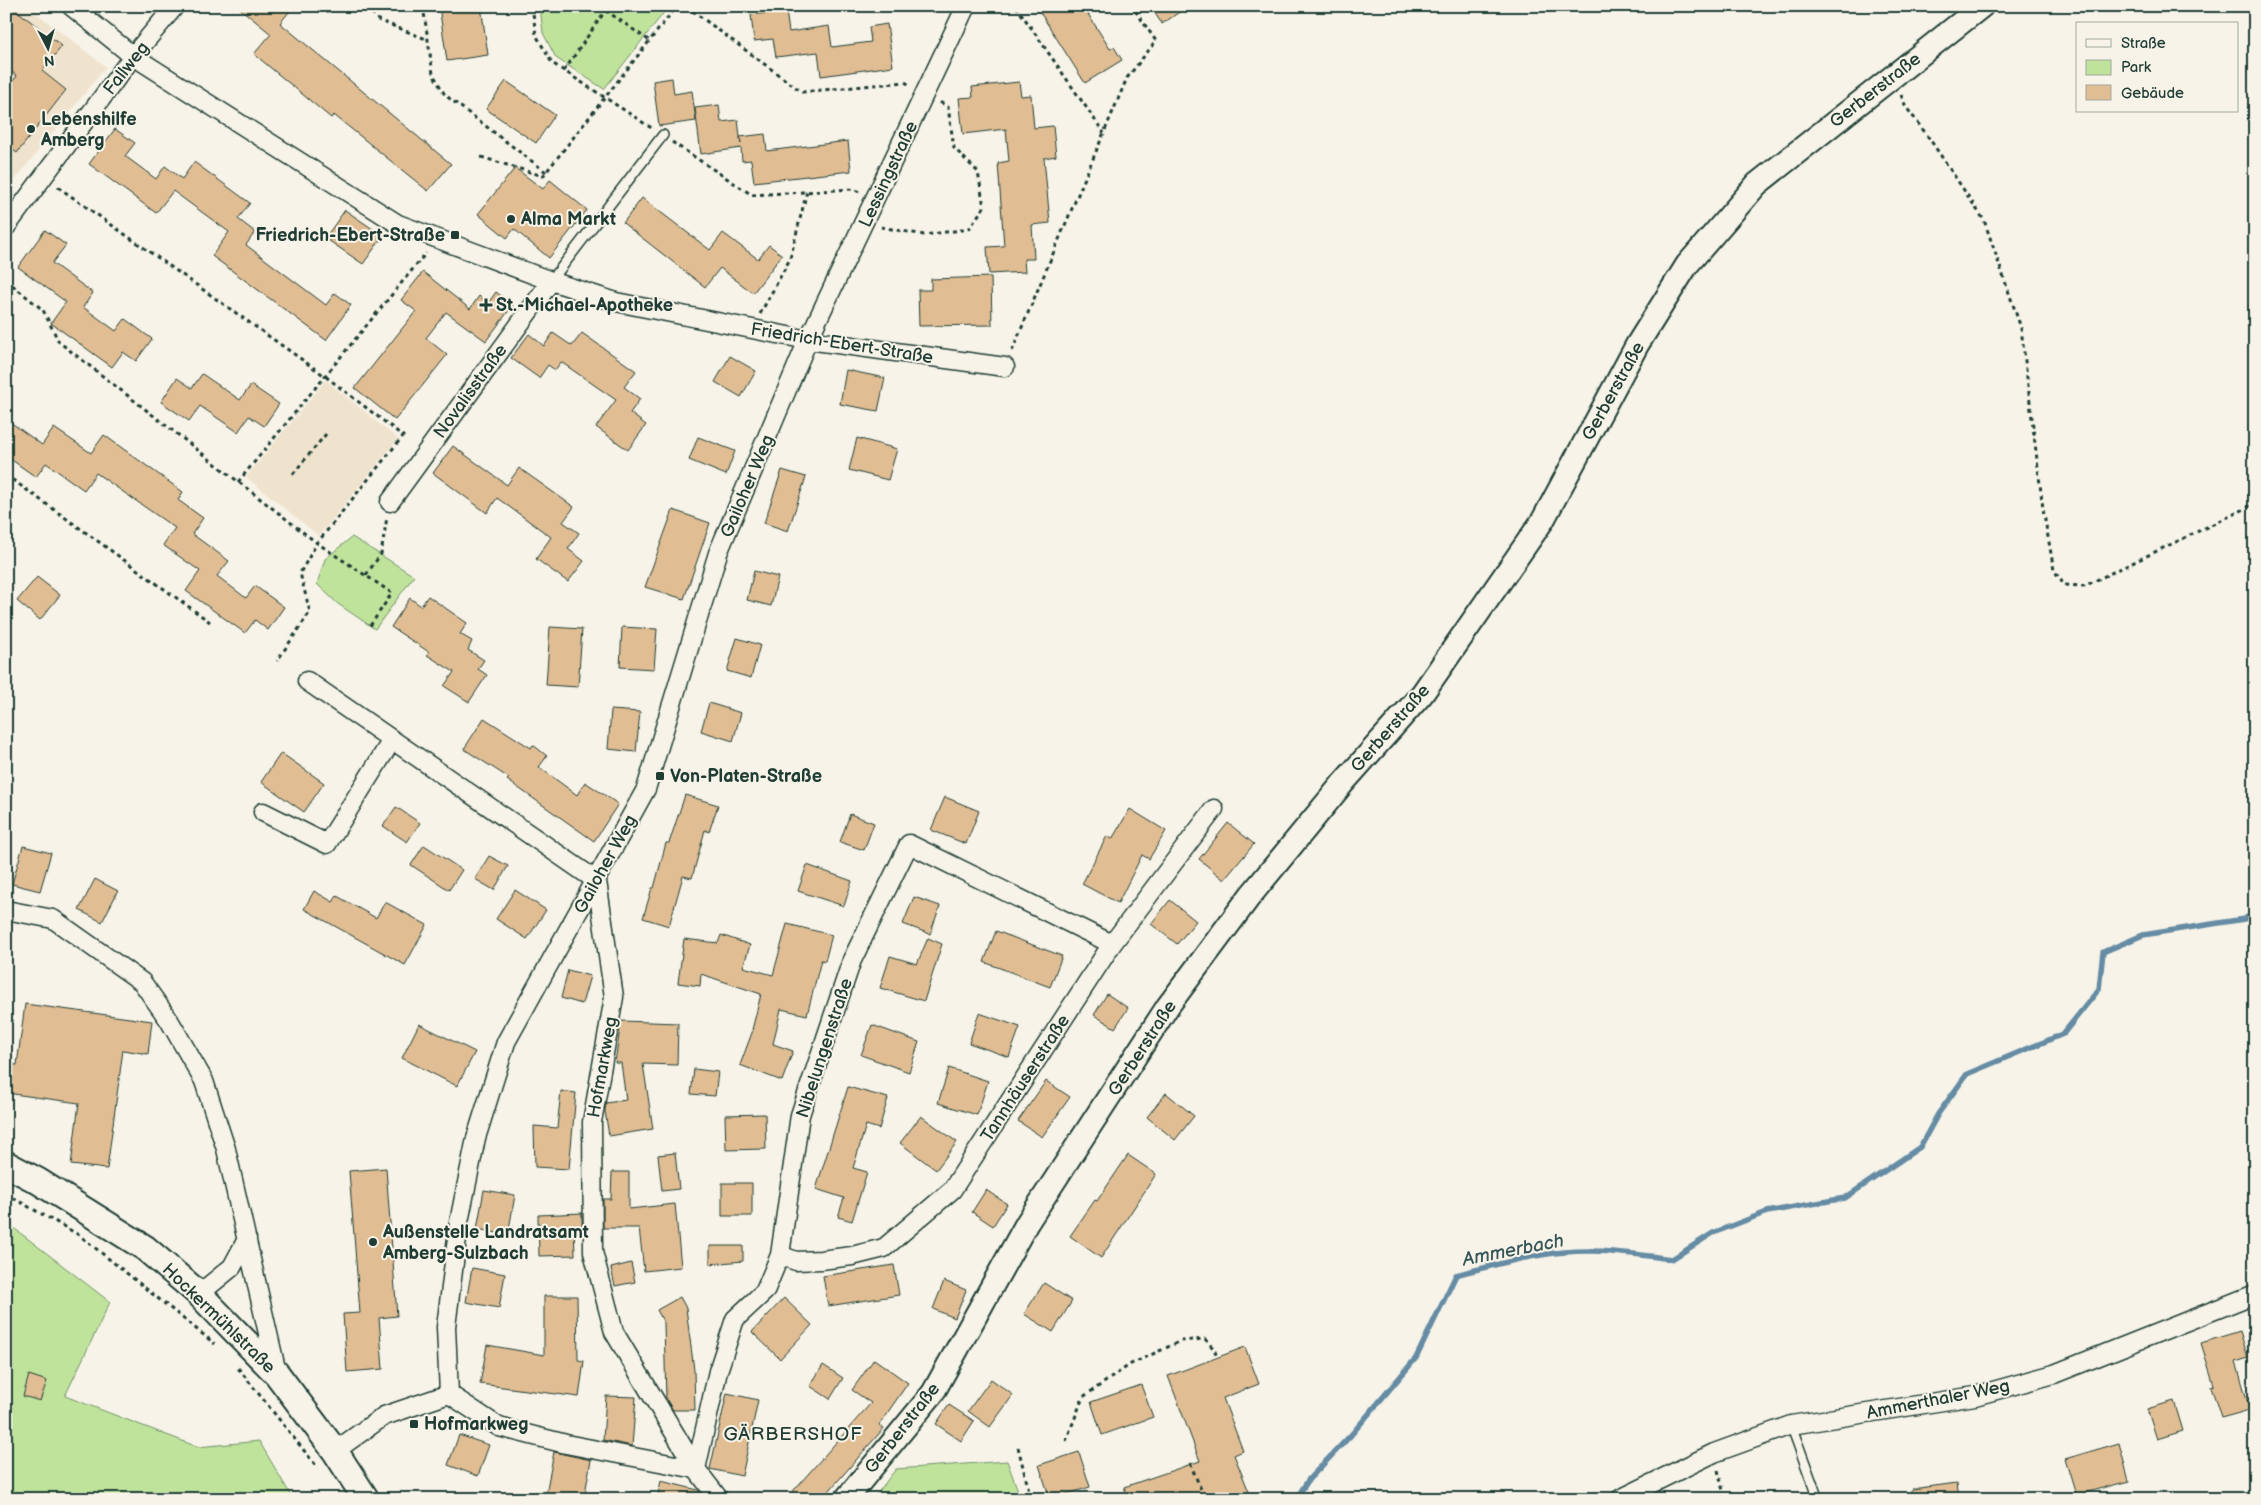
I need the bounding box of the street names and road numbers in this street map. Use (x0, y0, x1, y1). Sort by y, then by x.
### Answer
street label: Fallweg (99, 38, 154, 99)
street label: Gerberstraße (1826, 48, 1925, 132)
street label: Lessingstraße (855, 118, 922, 231)
street label: Friedrich-Ebert-Straße (749, 319, 935, 368)
street label: Gerberstraße (1578, 338, 1649, 444)
street label: Novalisstraße (429, 340, 512, 442)
street label: Gailoher Weg (716, 432, 779, 541)
street label: Gerberstraße (1347, 680, 1434, 777)
street label: Gailoher Weg (570, 811, 641, 917)
street label: Nibelungenstraße (792, 975, 857, 1121)
street label: Gerberstraße (1104, 996, 1181, 1100)
street label: Tannhäuserstraße (977, 1011, 1074, 1146)
street label: Hofmarkweg (583, 1015, 622, 1119)
street label: Hockermühlstraße (158, 1259, 280, 1378)
street label: Ammerthaler Weg (1865, 1375, 2011, 1424)
street label: Gerberstraße (860, 1378, 945, 1478)

